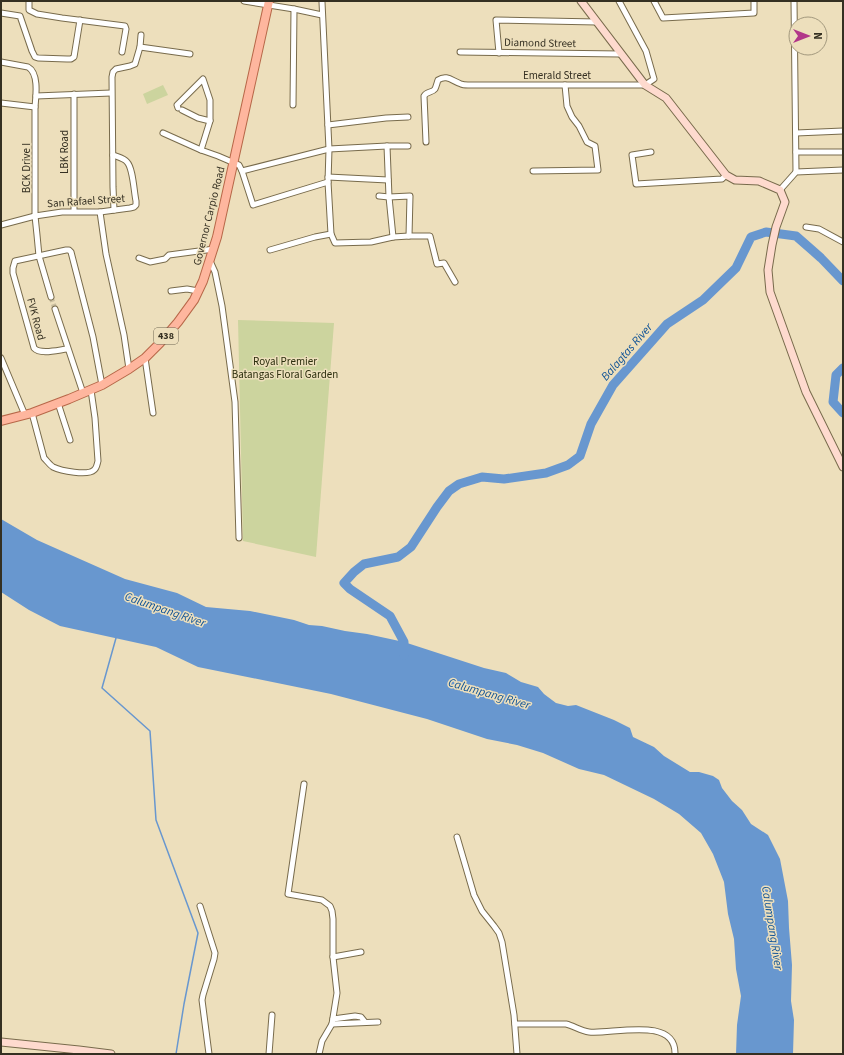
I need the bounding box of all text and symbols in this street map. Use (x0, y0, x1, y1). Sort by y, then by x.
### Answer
north arrow (788, 16, 828, 56)
text: N (810, 32, 825, 40)
street label: Diamond Street (504, 35, 576, 51)
street label: Emerald Street (523, 68, 591, 83)
street label: LBK Road (57, 130, 72, 174)
street label: BCK Drive I (19, 143, 34, 193)
street label: Governor Carpio Road (189, 165, 229, 267)
street label: San Rafael Street (47, 191, 126, 211)
street label: FVK Road (23, 296, 49, 342)
water label: Balagtas River (597, 319, 657, 384)
road number: 438 (154, 328, 178, 344)
park label: Royal Premier Batangas Floral Garden (232, 354, 338, 382)
water label: Calumpang River (122, 588, 209, 632)
water label: Calumpang River (446, 674, 533, 714)
water label: Calumpang River (757, 885, 787, 972)

